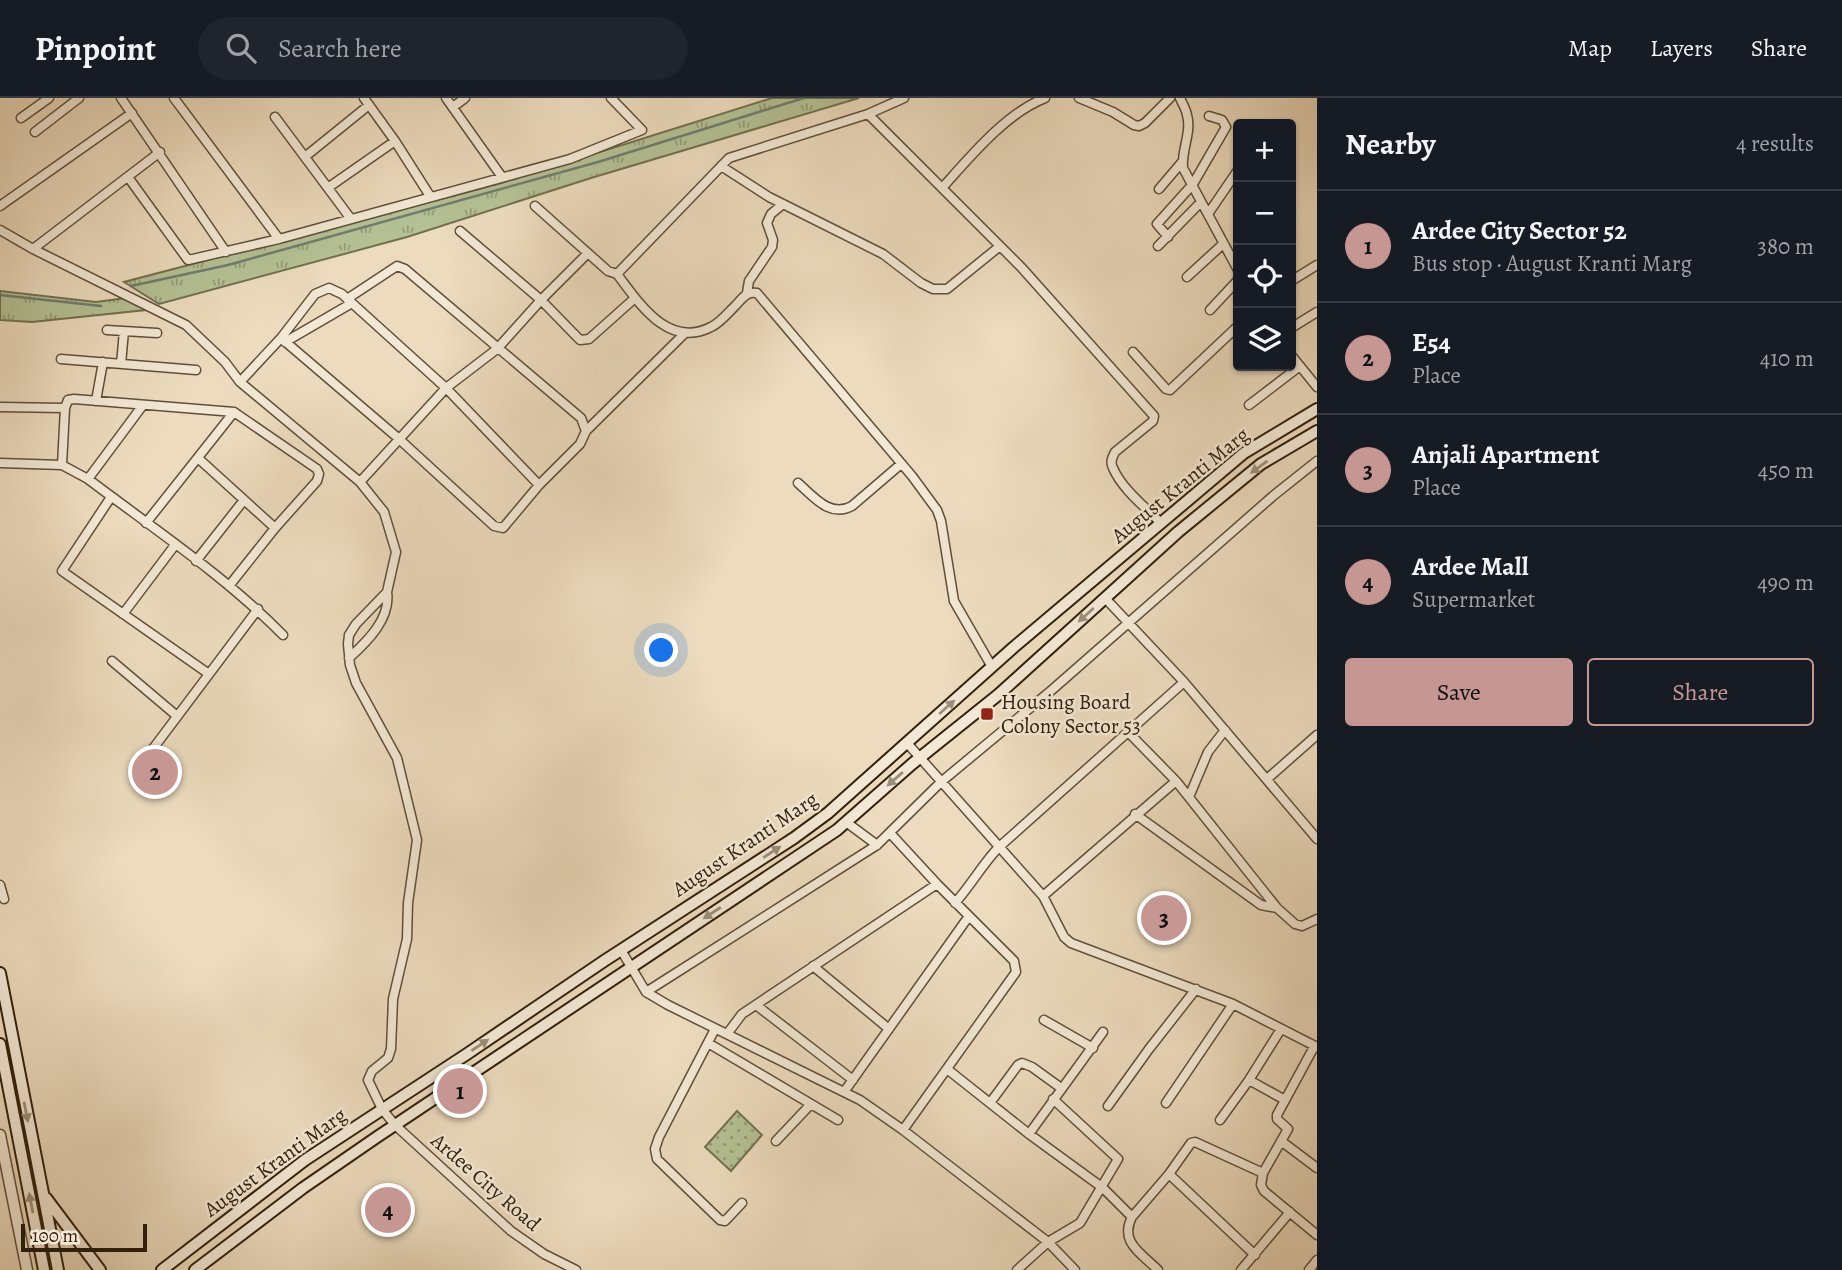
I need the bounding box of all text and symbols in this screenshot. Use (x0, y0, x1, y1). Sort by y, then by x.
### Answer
search box (198, 17, 688, 80)
text: Pinpoint (35, 26, 156, 71)
icon: search (222, 29, 260, 67)
text: Search here (278, 31, 402, 66)
text: Map (1568, 32, 1612, 64)
text: Layers (1650, 32, 1713, 64)
text: Share (1751, 32, 1807, 64)
map controls (1233, 119, 1296, 371)
button: + (1233, 119, 1296, 182)
text: Nearby (1345, 124, 1436, 164)
text: 4 results (1736, 128, 1814, 159)
button: − (1233, 182, 1296, 245)
text: Ardee City Sector 52 (1412, 213, 1627, 248)
text: 1 (1364, 231, 1372, 262)
text: 380 m (1757, 231, 1814, 262)
button: locate (1233, 245, 1296, 308)
text: Bus stop · August Kranti Marg (1412, 248, 1692, 279)
button: layers (1233, 308, 1296, 371)
text: E54 (1412, 325, 1451, 360)
text: 2 (1362, 343, 1374, 374)
text: 410 m (1760, 343, 1814, 374)
text: Place (1412, 360, 1461, 391)
street label: August Kranti Marg (1104, 420, 1255, 550)
text: Anjali Apartment (1412, 437, 1600, 472)
text: 3 (1363, 455, 1373, 486)
text: 450 m (1758, 455, 1814, 486)
one-way arrow (1250, 460, 1268, 474)
text: Place (1412, 472, 1461, 503)
text: Ardee Mall (1412, 549, 1529, 584)
text: 4 (1363, 567, 1373, 598)
text: 490 m (1757, 567, 1814, 598)
text: Supermarket (1412, 584, 1535, 615)
one-way arrow (1078, 607, 1095, 622)
your location (644, 633, 678, 667)
button: Save (1345, 658, 1573, 726)
button: Share (1587, 658, 1814, 726)
place label: Housing Board Colony Sector 53 (1001, 688, 1141, 740)
one-way arrow (938, 699, 956, 715)
marker: Housing Board Colony Sector 53 (979, 706, 995, 722)
pin: 2 (132, 746, 178, 798)
one-way arrow (887, 771, 904, 786)
street label: August Kranti Marg (666, 785, 824, 904)
one-way arrow (763, 845, 781, 859)
pin: 3 (1141, 892, 1187, 944)
one-way arrow (702, 906, 722, 919)
one-way arrow (471, 1038, 489, 1052)
pin: 1 (437, 1065, 483, 1117)
street label: August Kranti Marg (197, 1100, 352, 1224)
one-way arrow (21, 1101, 32, 1123)
street label: Ardee City Road (424, 1126, 547, 1238)
pin: 4 (365, 1184, 411, 1236)
one-way arrow (25, 1192, 36, 1214)
scale bar (21, 1221, 147, 1253)
text: 100 m (32, 1223, 78, 1249)

